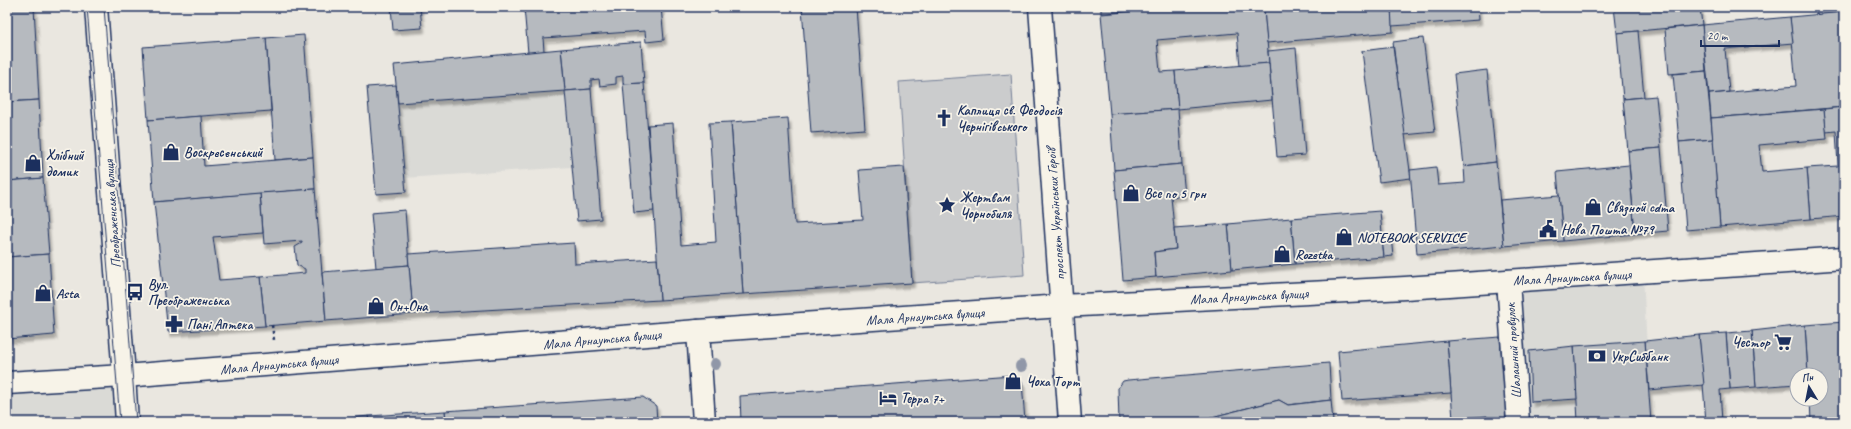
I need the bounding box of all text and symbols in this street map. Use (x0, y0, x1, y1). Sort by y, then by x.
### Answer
scale bar (1701, 22, 1779, 48)
text: 20 m (1707, 28, 1729, 44)
place label: Каплиця св. Феодосія Чернігівського (957, 102, 1063, 135)
church icon: Каплиця св. Феодосія Чернігівського (934, 108, 954, 128)
shop icon: Воскресенський (161, 142, 181, 162)
place label: Воскресенський (184, 144, 264, 161)
street label: проспект Українських Героїв (1042, 144, 1069, 281)
place label: Хлібний домик (46, 147, 85, 180)
shop icon: Хлібний домик (23, 153, 43, 173)
street label: Преображенська вулиця (100, 158, 125, 269)
shop icon: Все по 5 грн (1121, 183, 1141, 203)
place label: Все по 5 грн (1144, 185, 1207, 202)
place label: Жертвам Чорнобиля (960, 189, 1012, 222)
place icon: Жертвам Чорнобиля (937, 195, 957, 215)
shop icon: Связной cdma (1583, 197, 1603, 217)
place label: Связной cdma (1606, 199, 1676, 217)
public building icon: Нова Пошта №79 (1538, 219, 1558, 239)
place label: Нова Пошта №79 (1561, 221, 1656, 238)
shop icon: NOTEBOOK SERVICE (1334, 227, 1354, 247)
place label: NOTEBOOK SERVICE (1357, 229, 1468, 246)
shop icon: Rozetka (1272, 244, 1292, 264)
place label: Rozetka (1295, 246, 1333, 263)
street label: Мала Арнаутська вулиця (1512, 266, 1633, 289)
place label: Вул. Преображенська (148, 276, 230, 309)
bus stop icon: Вул. Преображенська (125, 282, 145, 302)
shop icon: Asta (33, 283, 53, 303)
place label: Asta (56, 285, 81, 302)
street label: Мала Арнаутська вулиця (1189, 285, 1310, 308)
shop icon: Он+Она (366, 296, 386, 316)
place label: Он+Она (389, 298, 429, 315)
street label: Шалашний провулок (1502, 301, 1525, 399)
street label: Мала Арнаутська вулиця (865, 304, 986, 329)
pharmacy icon: Панi Аптека (164, 314, 184, 334)
place label: Панi Аптека (187, 316, 254, 333)
street label: Мала Арнаутська вулиця (542, 326, 663, 353)
supermarket icon: Честор (1773, 332, 1793, 352)
place label: Честор (1732, 334, 1771, 351)
bank icon: УкрСиббанк (1587, 346, 1607, 366)
place label: УкрСиббанк (1610, 348, 1669, 365)
street label: Мала Арнаутська вулиця (219, 351, 340, 378)
north arrow (1789, 367, 1829, 407)
text: Пн (1800, 369, 1815, 385)
shop icon: Чоха Торт (1003, 371, 1023, 391)
place label: Чоха Торт (1026, 373, 1080, 390)
hotel icon: Терра 7+ (878, 388, 898, 408)
place label: Терра 7+ (901, 390, 945, 407)

